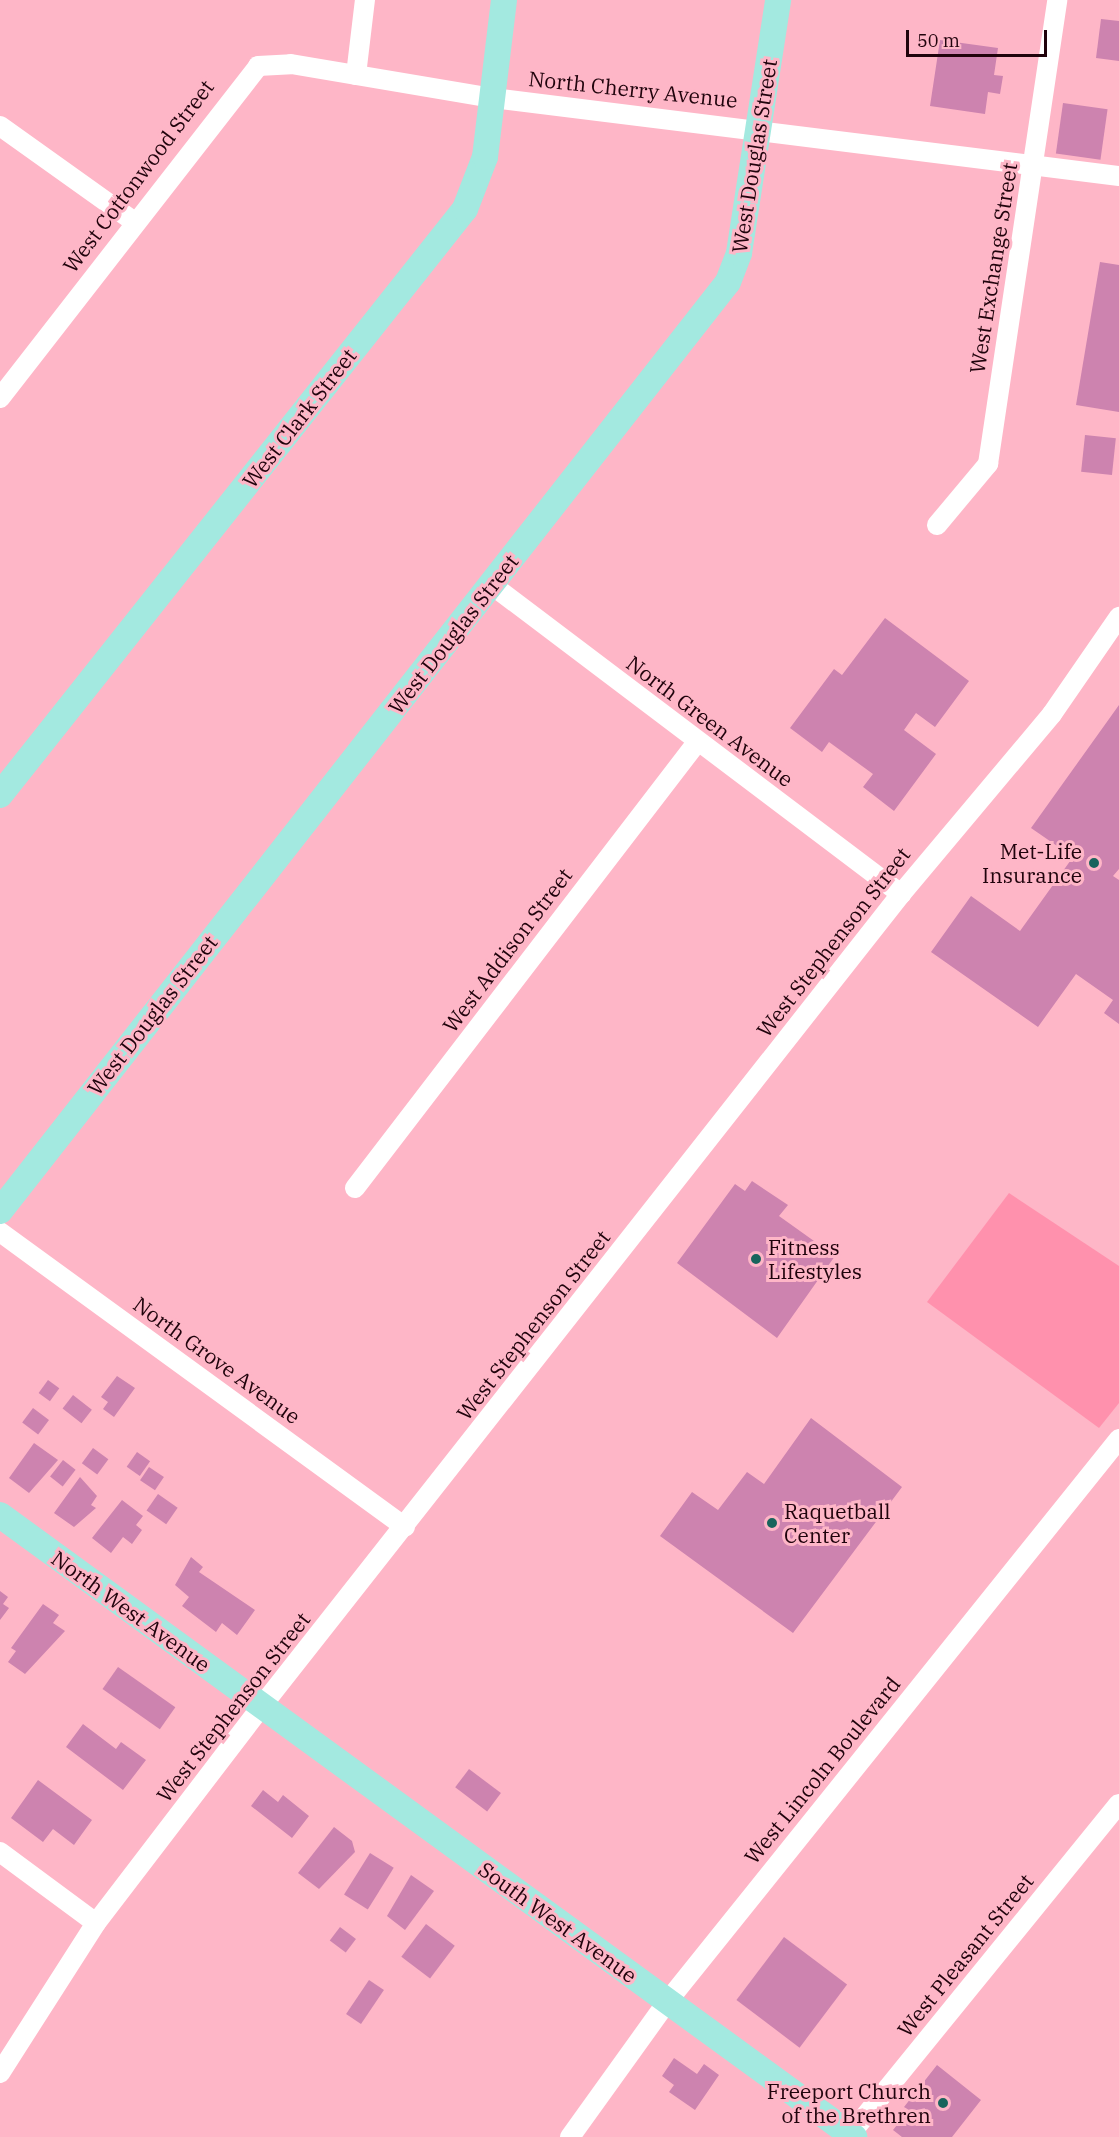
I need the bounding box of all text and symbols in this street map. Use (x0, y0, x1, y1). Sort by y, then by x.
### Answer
scale bar (909, 18, 1050, 56)
text: 50 m (917, 29, 960, 52)
street label: West Douglas Street (726, 57, 782, 255)
street label: North Cherry Avenue (527, 65, 739, 113)
street label: West Cottonwood Street (57, 75, 219, 277)
street label: West Exchange Street (964, 161, 1022, 375)
street label: West Clark Street (237, 343, 361, 493)
street label: West Douglas Street (383, 549, 523, 719)
street label: North Green Avenue (622, 650, 798, 792)
place label: Met-Life Insurance (982, 838, 1082, 888)
street label: West Stephenson Street (751, 842, 915, 1042)
marker: Met-Life Insurance (1087, 856, 1101, 870)
street label: West Addison Street (437, 863, 577, 1037)
street label: West Douglas Street (82, 930, 222, 1100)
street label: West Stephenson Street (451, 1225, 615, 1425)
place label: Fitness Lifestyles (768, 1234, 862, 1284)
marker: Fitness Lifestyles (749, 1252, 763, 1266)
street label: North Grove Avenue (129, 1291, 305, 1429)
place label: Raquetball Center (784, 1498, 891, 1548)
marker: Raquetball Center (765, 1516, 779, 1530)
street label: North West Avenue (47, 1545, 215, 1677)
street label: West Stephenson Street (151, 1607, 315, 1807)
street label: West Lincoln Boulevard (739, 1671, 905, 1869)
street label: South West Avenue (474, 1856, 642, 1988)
street label: West Pleasant Street (892, 1869, 1038, 2041)
place label: Freeport Church of the Brethren (767, 2078, 931, 2128)
marker: Freeport Church of the Brethren (936, 2096, 950, 2110)

